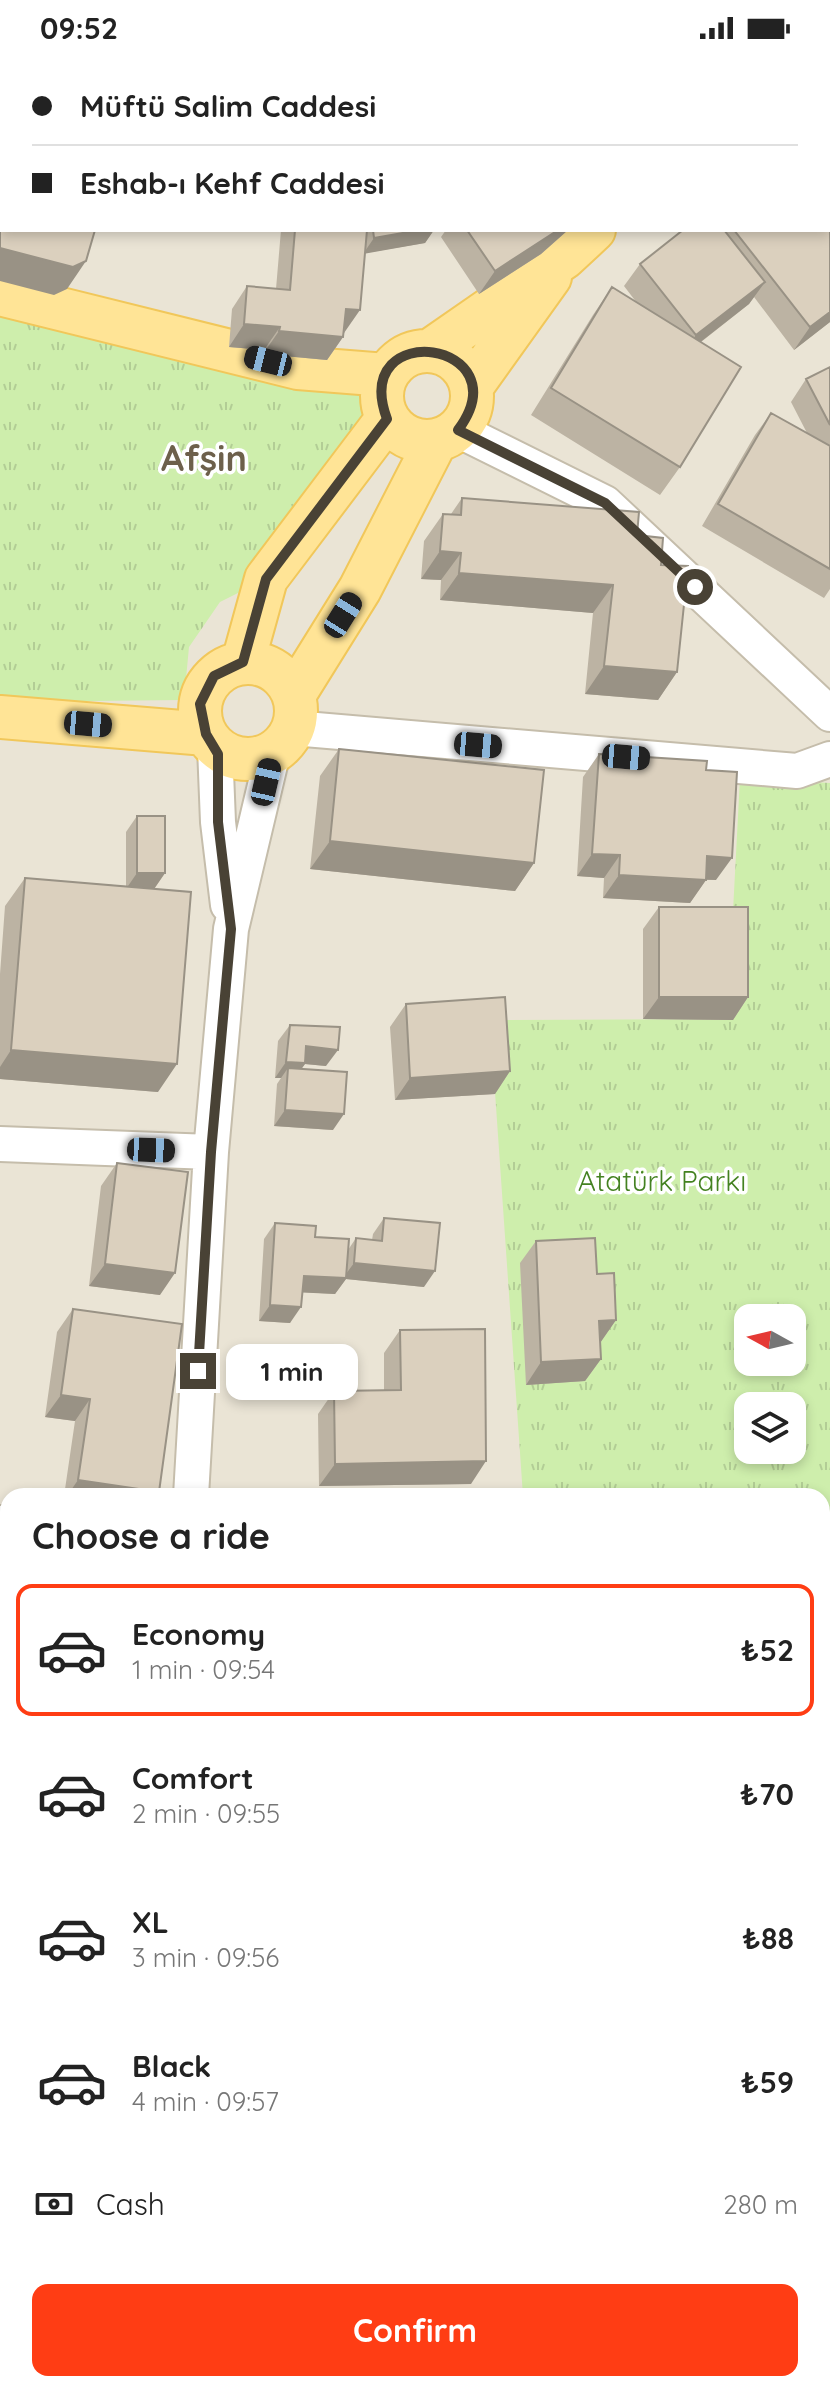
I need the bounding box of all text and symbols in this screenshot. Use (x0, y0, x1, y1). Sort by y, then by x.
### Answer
text: 09:52 (40, 9, 118, 47)
text: Müftü Salim Caddesi (80, 87, 376, 125)
text: Eshab-ı Kehf Caddesi (80, 164, 385, 202)
car (242, 344, 294, 378)
district label: Afşin (161, 435, 247, 480)
route start (677, 569, 713, 605)
car (320, 588, 366, 642)
car (63, 710, 113, 738)
car (453, 731, 503, 759)
car (601, 743, 651, 771)
car (249, 756, 283, 808)
car (127, 1137, 175, 1163)
park label: Atatürk Parkı (578, 1163, 746, 1198)
north arrow (734, 1304, 806, 1376)
map controls (734, 1304, 806, 1464)
callout: 1 min (226, 1343, 358, 1399)
route end (180, 1353, 216, 1389)
text: 1 min (261, 1355, 324, 1388)
button: layers (734, 1392, 806, 1464)
text: Choose a ride (32, 1513, 270, 1558)
icon: car (36, 1614, 108, 1686)
text: Economy (132, 1615, 265, 1653)
text: ₺52 (741, 1631, 794, 1669)
text: 1 min · 09:54 (132, 1653, 275, 1686)
icon: car (36, 1758, 108, 1830)
text: Comfort (132, 1759, 253, 1797)
text: ₺70 (740, 1775, 794, 1813)
text: 2 min · 09:55 (132, 1797, 280, 1830)
icon: car (36, 1902, 108, 1974)
text: XL (132, 1903, 169, 1941)
text: ₺88 (742, 1919, 794, 1957)
text: 3 min · 09:56 (132, 1941, 279, 1974)
icon: car (36, 2046, 108, 2118)
text: Black (132, 2047, 211, 2085)
text: ₺59 (741, 2063, 794, 2101)
text: 4 min · 09:57 (132, 2085, 279, 2118)
icon: cash (32, 2182, 76, 2226)
text: Cash (96, 2185, 165, 2223)
text: 280 m (723, 2188, 798, 2221)
button: Confirm (32, 2284, 798, 2376)

